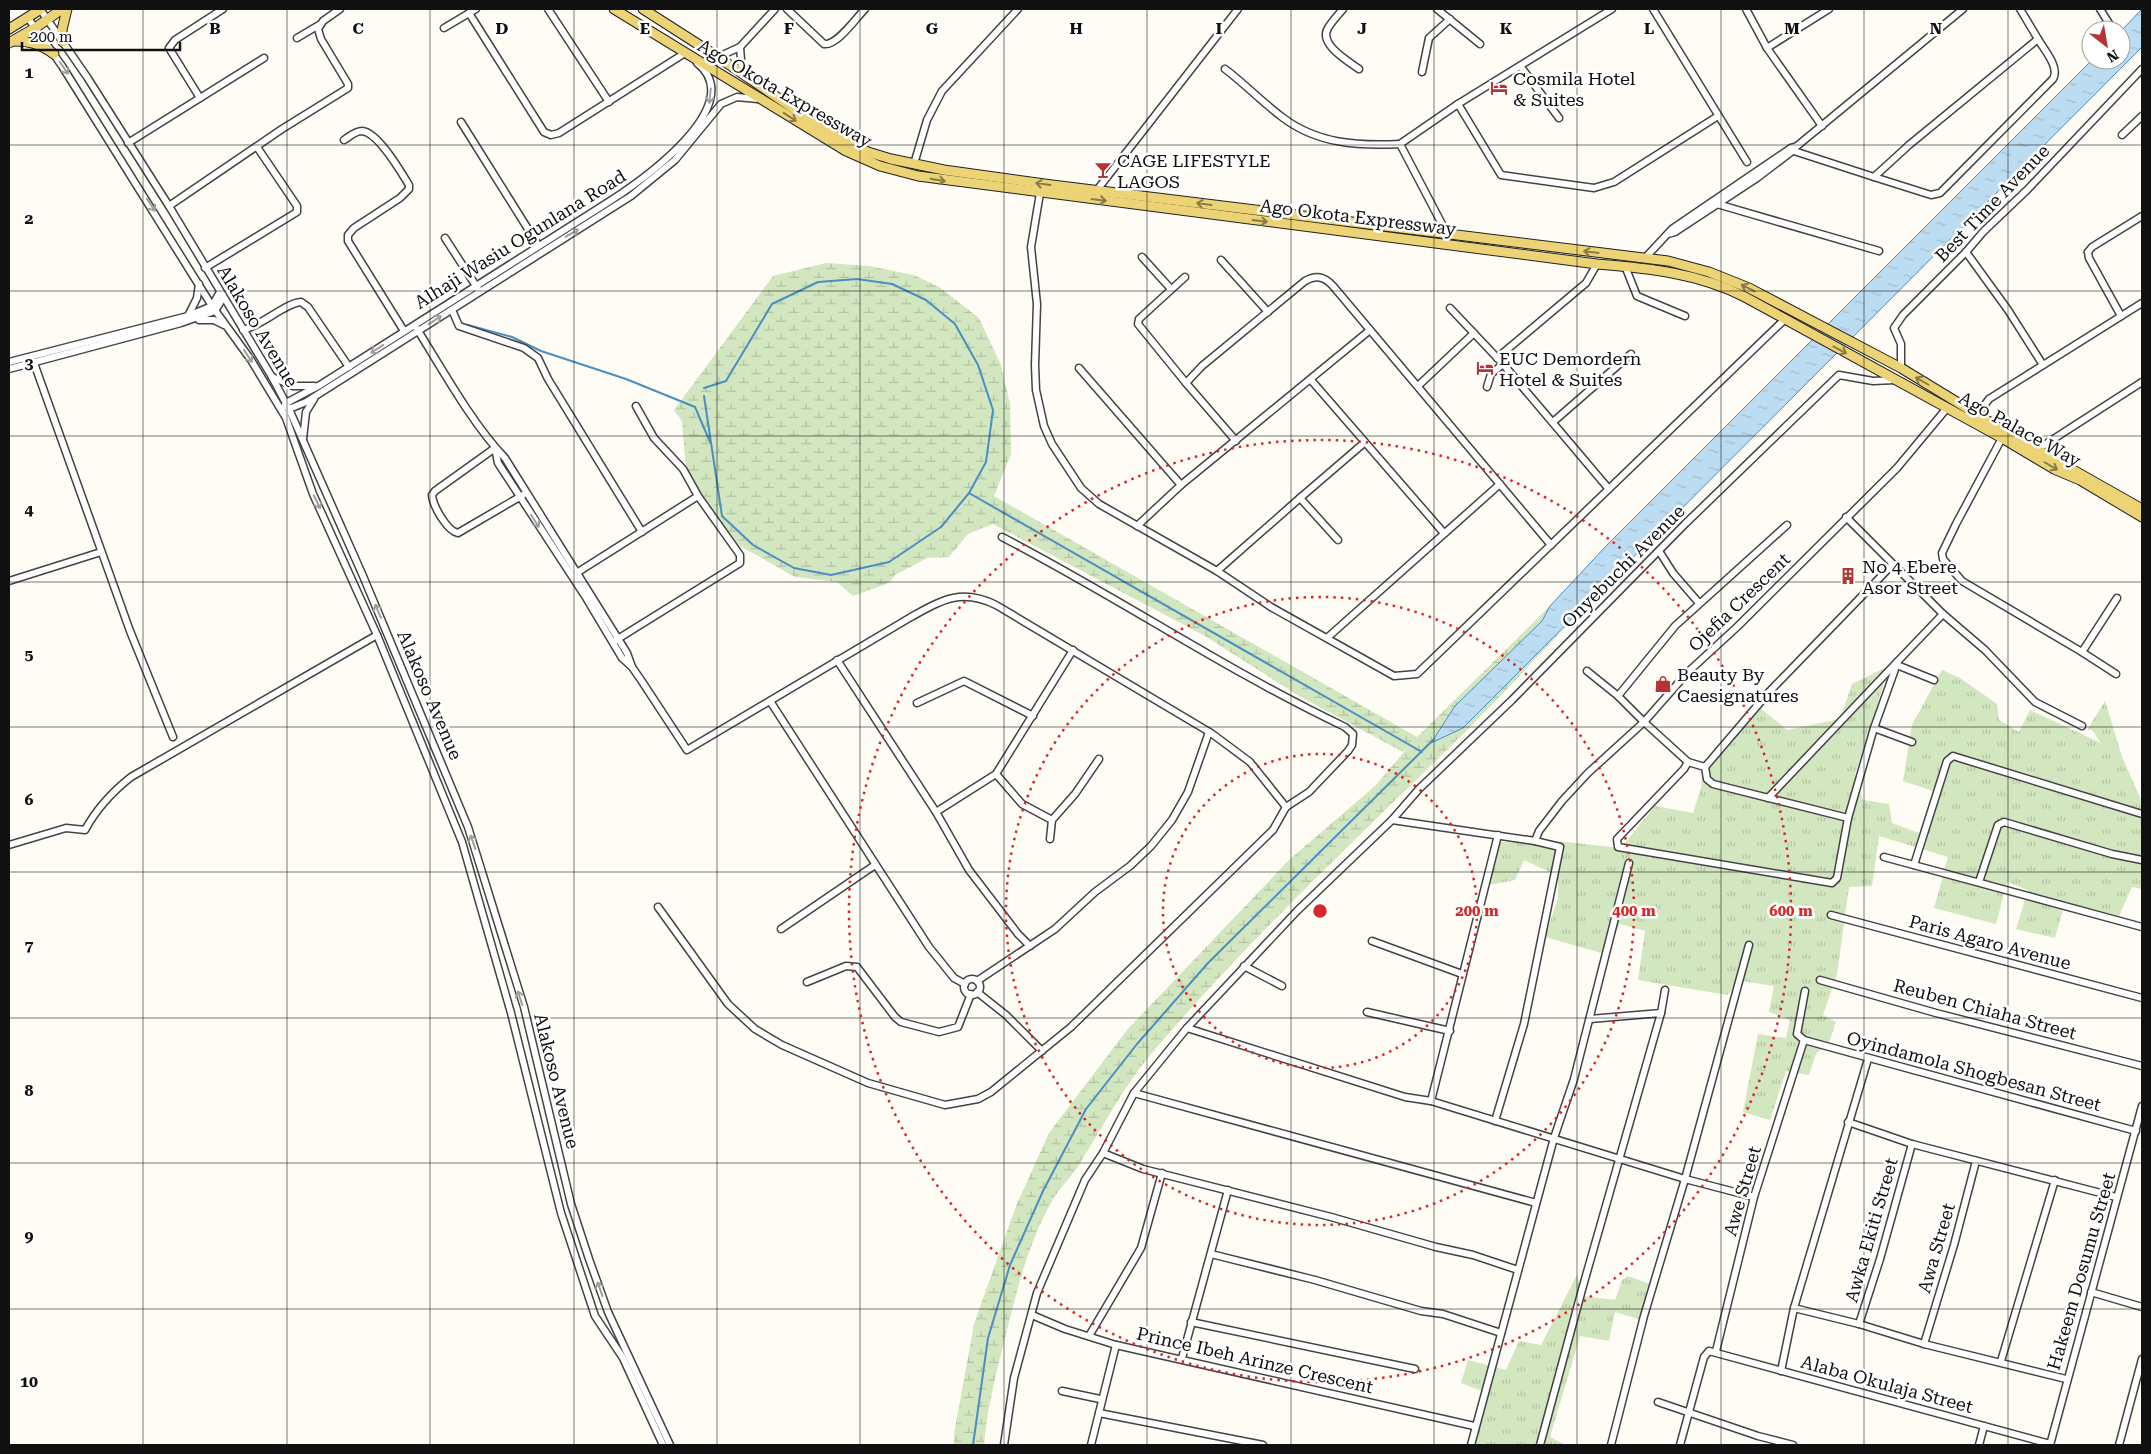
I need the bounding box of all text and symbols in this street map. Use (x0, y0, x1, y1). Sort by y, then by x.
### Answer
text: B (209, 19, 221, 38)
text: C (352, 19, 364, 38)
text: D (496, 19, 509, 38)
text: E (640, 19, 650, 38)
text: F (784, 19, 794, 38)
text: G (926, 19, 939, 38)
text: H (1069, 19, 1083, 38)
text: I (1216, 19, 1222, 38)
text: J (1357, 19, 1367, 38)
text: K (1500, 19, 1513, 38)
text: L (1644, 19, 1654, 38)
text: M (1784, 19, 1800, 38)
text: N (1930, 19, 1942, 38)
scale bar (22, 20, 180, 52)
north arrow (2081, 20, 2131, 70)
text: 200 m (30, 28, 73, 46)
street label: Ago Okota Expressway (694, 35, 876, 152)
text: N (2104, 47, 2121, 66)
one-way arrow (58, 61, 69, 75)
text: 1 (25, 63, 34, 82)
place label: Cosmila Hotel & Suites (1513, 68, 1636, 110)
hotel icon: Cosmila Hotel & Suites (1489, 78, 1509, 98)
one-way arrow (705, 87, 715, 103)
one-way arrow (782, 112, 796, 122)
street label: Best Time Avenue (1931, 140, 2053, 266)
place label: CAGE LIFESTYLE LAGOS (1117, 150, 1271, 192)
bar icon: CAGE LIFESTYLE LAGOS (1093, 160, 1113, 180)
street label: Alhaji Wasiu Ogunlana Road (410, 165, 630, 313)
one-way arrow (929, 175, 945, 185)
one-way arrow (1035, 179, 1051, 189)
one-way arrow (1091, 195, 1107, 205)
street label: Ago Okota Expressway (1259, 195, 1458, 240)
one-way arrow (146, 198, 156, 212)
one-way arrow (1196, 199, 1212, 209)
text: 2 (25, 209, 34, 228)
one-way arrow (1252, 216, 1268, 226)
one-way arrow (565, 227, 579, 237)
one-way arrow (1584, 247, 1600, 257)
street label: Alakoso Avenue (213, 261, 303, 391)
one-way arrow (1741, 283, 1756, 293)
one-way arrow (428, 315, 442, 325)
one-way arrow (370, 343, 384, 354)
one-way arrow (1833, 345, 1847, 355)
place label: EUC Demordern Hotel & Suites (1499, 348, 1642, 390)
one-way arrow (243, 349, 253, 363)
text: 3 (25, 354, 34, 373)
hotel icon: EUC Demordern Hotel & Suites (1475, 358, 1495, 378)
one-way arrow (1915, 376, 1930, 386)
street label: Ago Palace Way (1955, 387, 2085, 471)
one-way arrow (2043, 462, 2057, 472)
one-way arrow (312, 495, 322, 510)
text: 4 (25, 500, 34, 519)
street label: Onyebuchi Avenue (1557, 500, 1689, 632)
one-way arrow (530, 514, 540, 528)
street label: Ojefia Crescent (1684, 548, 1794, 656)
place label: No 4 Ebere Asor Street (1862, 556, 1958, 598)
building icon: No 4 Ebere Asor Street (1838, 566, 1858, 586)
one-way arrow (373, 604, 382, 619)
street label: Alakoso Avenue (393, 627, 467, 763)
text: 5 (25, 645, 34, 664)
place label: Beauty By Caesignatures (1677, 664, 1799, 706)
shop icon: Beauty By Caesignatures (1653, 674, 1673, 694)
text: 6 (25, 790, 34, 809)
one-way arrow (468, 835, 477, 851)
centre of rings (1311, 902, 1329, 920)
text: 200 m (1455, 902, 1499, 920)
text: 400 m (1612, 902, 1656, 920)
text: 600 m (1769, 902, 1813, 920)
street label: Paris Agaro Avenue (1907, 910, 2073, 974)
text: 7 (25, 936, 34, 955)
street label: Reuben Chiaha Street (1891, 974, 2079, 1044)
one-way arrow (515, 990, 525, 1006)
street label: Alakoso Avenue (530, 1011, 584, 1151)
street label: Oyindamola Shogbesan Street (1844, 1027, 2104, 1115)
text: 8 (25, 1081, 34, 1100)
street label: Awe Street (1719, 1143, 1765, 1238)
street label: Awka Ekiti Street (1840, 1155, 1902, 1305)
street label: Hakeem Dosumu Street (2043, 1169, 2119, 1372)
street label: Awa Street (1913, 1200, 1959, 1295)
text: 9 (25, 1227, 34, 1246)
one-way arrow (595, 1282, 604, 1297)
street label: Prince Ibeh Arinze Crescent (1135, 1323, 1376, 1398)
street label: Alaba Okulaja Street (1799, 1351, 1976, 1417)
text: 10 (20, 1372, 38, 1391)

